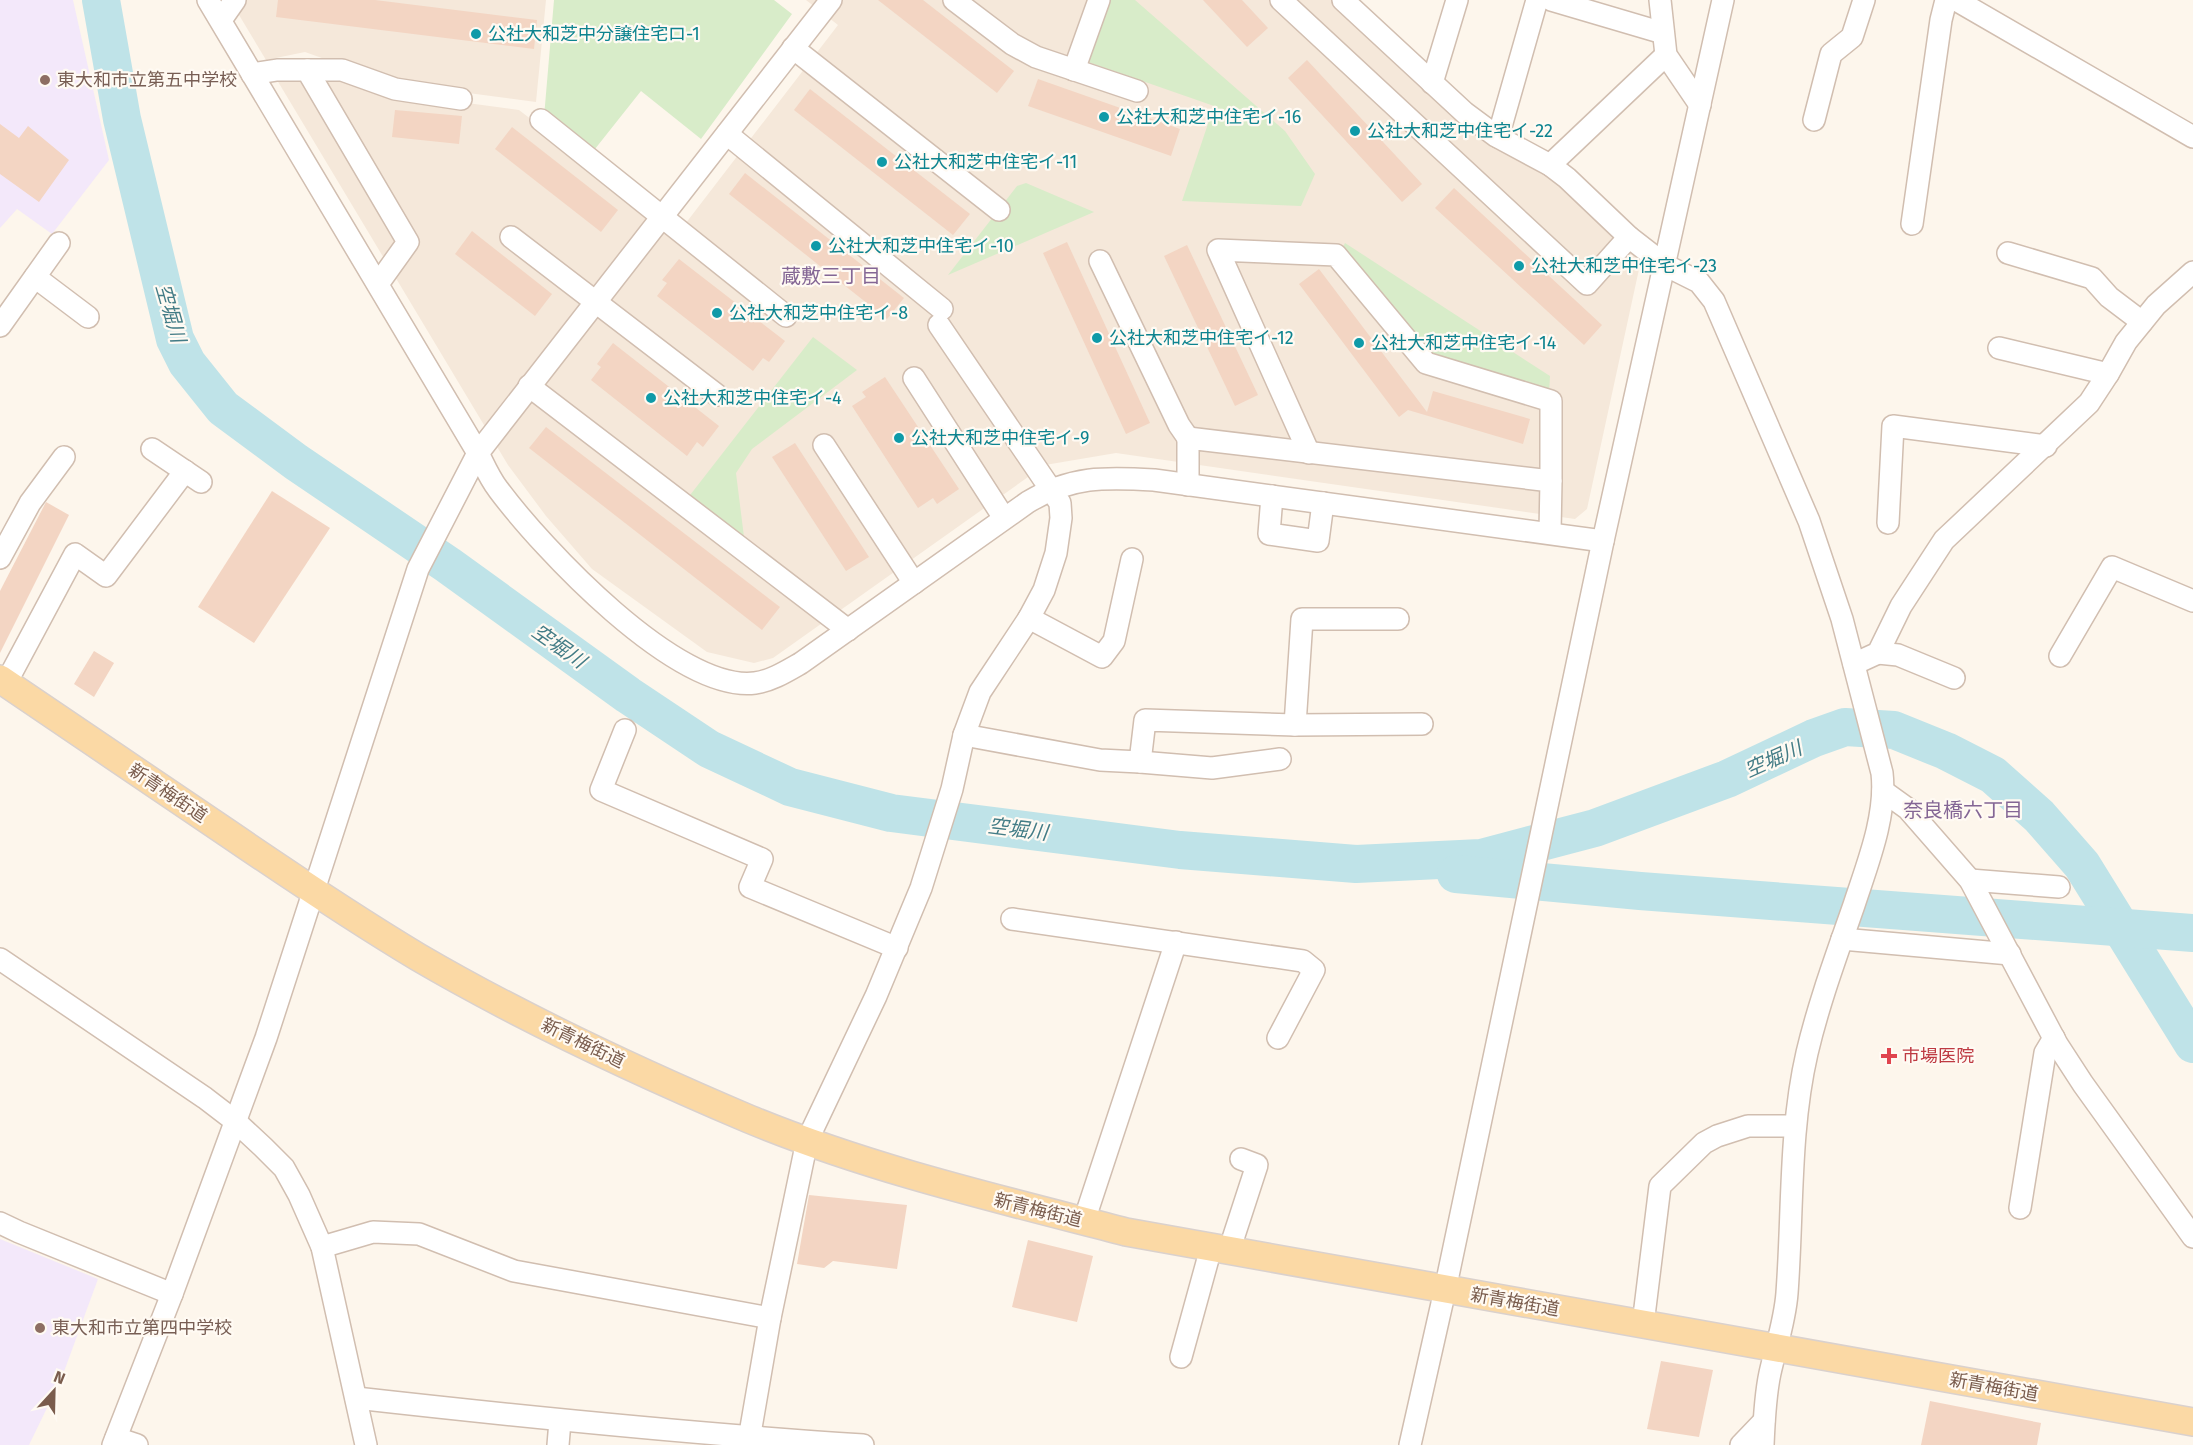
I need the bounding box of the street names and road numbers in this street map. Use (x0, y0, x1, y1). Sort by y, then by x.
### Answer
street label: 新青梅街道 (125, 759, 211, 827)
street label: 新青梅街道 (538, 1013, 628, 1073)
street label: 新青梅街道 (992, 1188, 1084, 1232)
street label: 新青梅街道 (1469, 1283, 1561, 1321)
street label: 新青梅街道 (1948, 1368, 2040, 1406)

